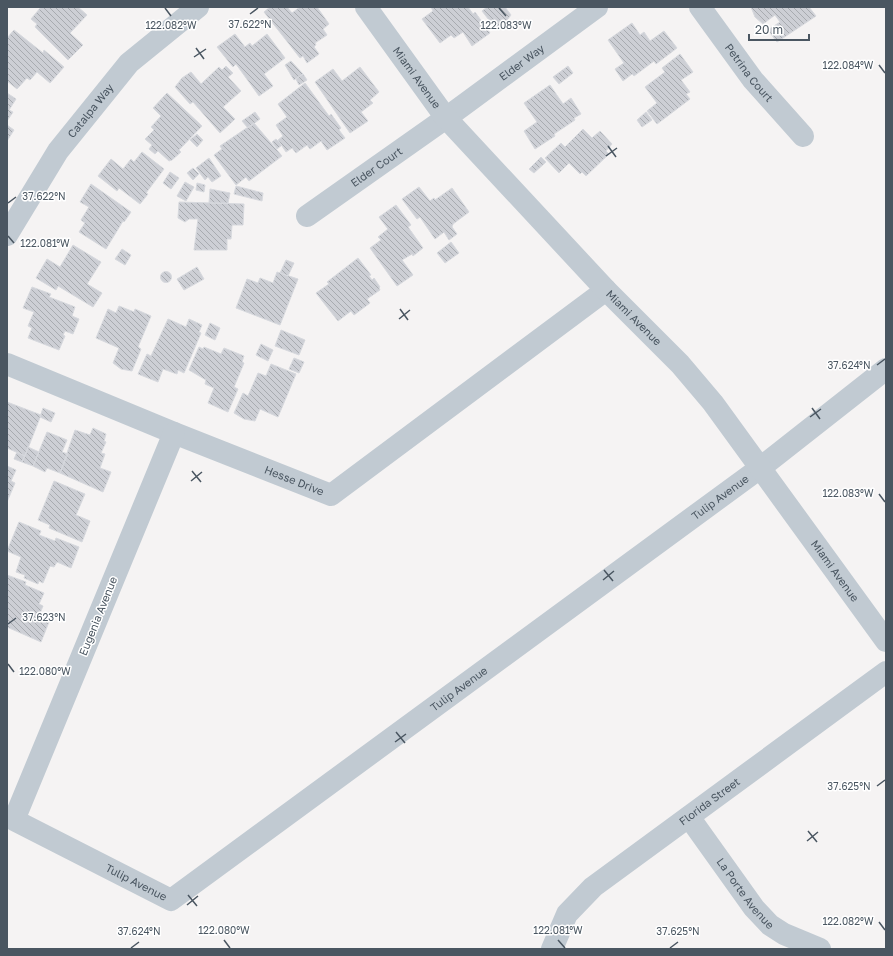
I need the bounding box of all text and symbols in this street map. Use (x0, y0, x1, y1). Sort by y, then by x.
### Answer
scale bar (749, 16, 809, 42)
text: 37.622°N (228, 18, 272, 30)
text: 122.082°W (145, 19, 197, 31)
text: 122.083°W (480, 19, 532, 31)
text: 20 m (755, 22, 783, 37)
street label: Elder Way (496, 41, 546, 83)
street label: Petrina Court (723, 41, 776, 104)
street label: Miami Avenue (391, 44, 444, 111)
text: 122.084°W (823, 59, 874, 71)
street label: Catalpa Way (64, 81, 116, 140)
street label: Elder Court (348, 144, 404, 189)
text: 37.622°N (22, 190, 66, 202)
text: 122.081°W (20, 237, 70, 249)
street label: Miami Avenue (604, 287, 665, 348)
text: 37.624°N (827, 359, 871, 371)
street label: Hesse Drive (263, 462, 326, 498)
street label: Tulip Avenue (689, 472, 751, 522)
text: 122.083°W (822, 487, 874, 499)
street label: Miami Avenue (809, 537, 862, 604)
street label: Eugenia Avenue (76, 574, 119, 657)
text: 37.623°N (22, 611, 66, 623)
street label: Tulip Avenue (428, 663, 490, 714)
text: 122.080°W (19, 665, 71, 677)
street label: Florida Street (676, 775, 742, 828)
text: 37.625°N (827, 780, 871, 792)
street label: La Porte Avenue (714, 855, 777, 931)
street label: Tulip Avenue (104, 861, 169, 903)
text: 122.082°W (822, 915, 874, 927)
text: 122.080°W (198, 924, 250, 936)
text: 122.081°W (533, 924, 583, 936)
text: 37.624°N (117, 925, 161, 937)
text: 37.625°N (656, 925, 700, 937)

